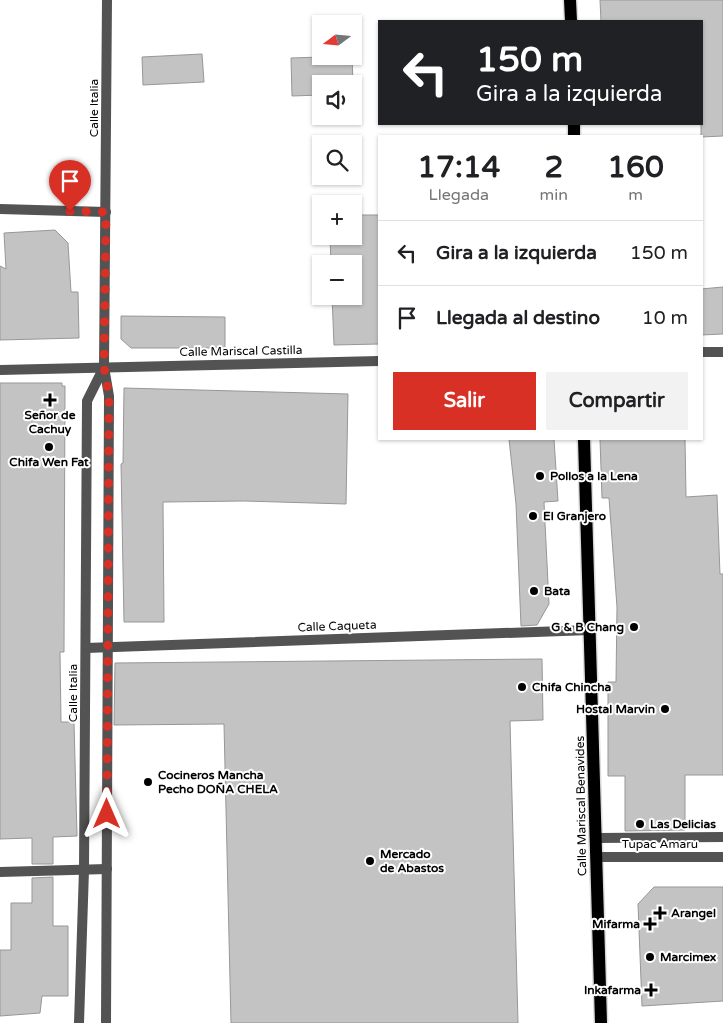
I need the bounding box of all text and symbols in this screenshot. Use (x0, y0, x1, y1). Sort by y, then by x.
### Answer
north arrow (312, 15, 362, 65)
map controls (312, 15, 362, 305)
text: 150 m (476, 39, 583, 81)
icon: left (393, 40, 458, 105)
button: sound (312, 75, 362, 125)
street label: Calle Italia (87, 79, 101, 137)
text: Gira a la izquierda (476, 81, 662, 107)
button: search (312, 135, 362, 185)
text: 17:14 (417, 149, 500, 186)
text: 2 (544, 149, 563, 186)
text: 160 (607, 149, 664, 186)
pin (49, 160, 91, 211)
icon: arrive (56, 167, 84, 195)
text: Llegada (429, 185, 489, 205)
text: min (540, 185, 568, 205)
text: m (628, 185, 643, 205)
button: + (312, 195, 362, 245)
icon: left (393, 239, 421, 267)
text: Gira a la izquierda (436, 242, 597, 264)
text: 150 m (630, 242, 688, 264)
button: − (312, 255, 362, 305)
icon: arrive (393, 304, 421, 332)
text: Llegada al destino (436, 307, 600, 329)
text: 10 m (642, 307, 688, 329)
street label: Calle Mariscal Castilla (179, 343, 303, 359)
button: Salir (393, 372, 536, 430)
button: Compartir (546, 372, 688, 430)
marker: Señor de Cachuy (44, 394, 56, 406)
place label: Señor de Cachuy (25, 408, 76, 437)
marker: Chifa Wen Fat (43, 441, 55, 453)
place label: Chifa Wen Fat (9, 455, 89, 469)
place label: Pollos a la Lena (550, 469, 638, 483)
marker: Pollos a la Lena (534, 470, 546, 482)
place label: El Granjero (543, 509, 606, 524)
marker: El Granjero (527, 510, 539, 522)
place label: Bata (544, 584, 571, 598)
marker: Bata (528, 585, 540, 597)
street label: Calle Caqueta (297, 618, 377, 634)
place label: G & B Chang (551, 620, 624, 635)
marker: G & B Chang (628, 621, 640, 633)
street label: Calle Italia (66, 664, 80, 722)
place label: Chifa Chincha (532, 680, 612, 694)
marker: Chifa Chincha (516, 681, 528, 693)
place label: Hostal Marvin (576, 702, 655, 716)
marker: Hostal Marvin (659, 703, 671, 715)
street label: Calle Mariscal Benavides (573, 735, 589, 876)
place label: Cocineros Mancha Pecho DOÑA CHELA (158, 768, 278, 796)
marker: Cocineros Mancha Pecho DOÑA CHELA (142, 776, 154, 788)
position arrow (80, 787, 132, 839)
place label: Las Delicias (650, 817, 716, 831)
marker: Las Delicias (634, 818, 646, 830)
street label: Tupac Amaru (622, 837, 698, 851)
place label: Mercado de Abastos (380, 847, 444, 875)
marker: Mercado de Abastos (364, 855, 376, 867)
marker: Arangel (653, 906, 667, 920)
place label: Arangel (671, 906, 716, 921)
place label: Mifarma (592, 917, 640, 931)
marker: Mifarma (644, 918, 656, 930)
place label: Marcimex (660, 950, 717, 964)
marker: Marcimex (644, 951, 656, 963)
place label: Inkafarma (584, 983, 641, 997)
marker: Inkafarma (645, 984, 657, 996)

